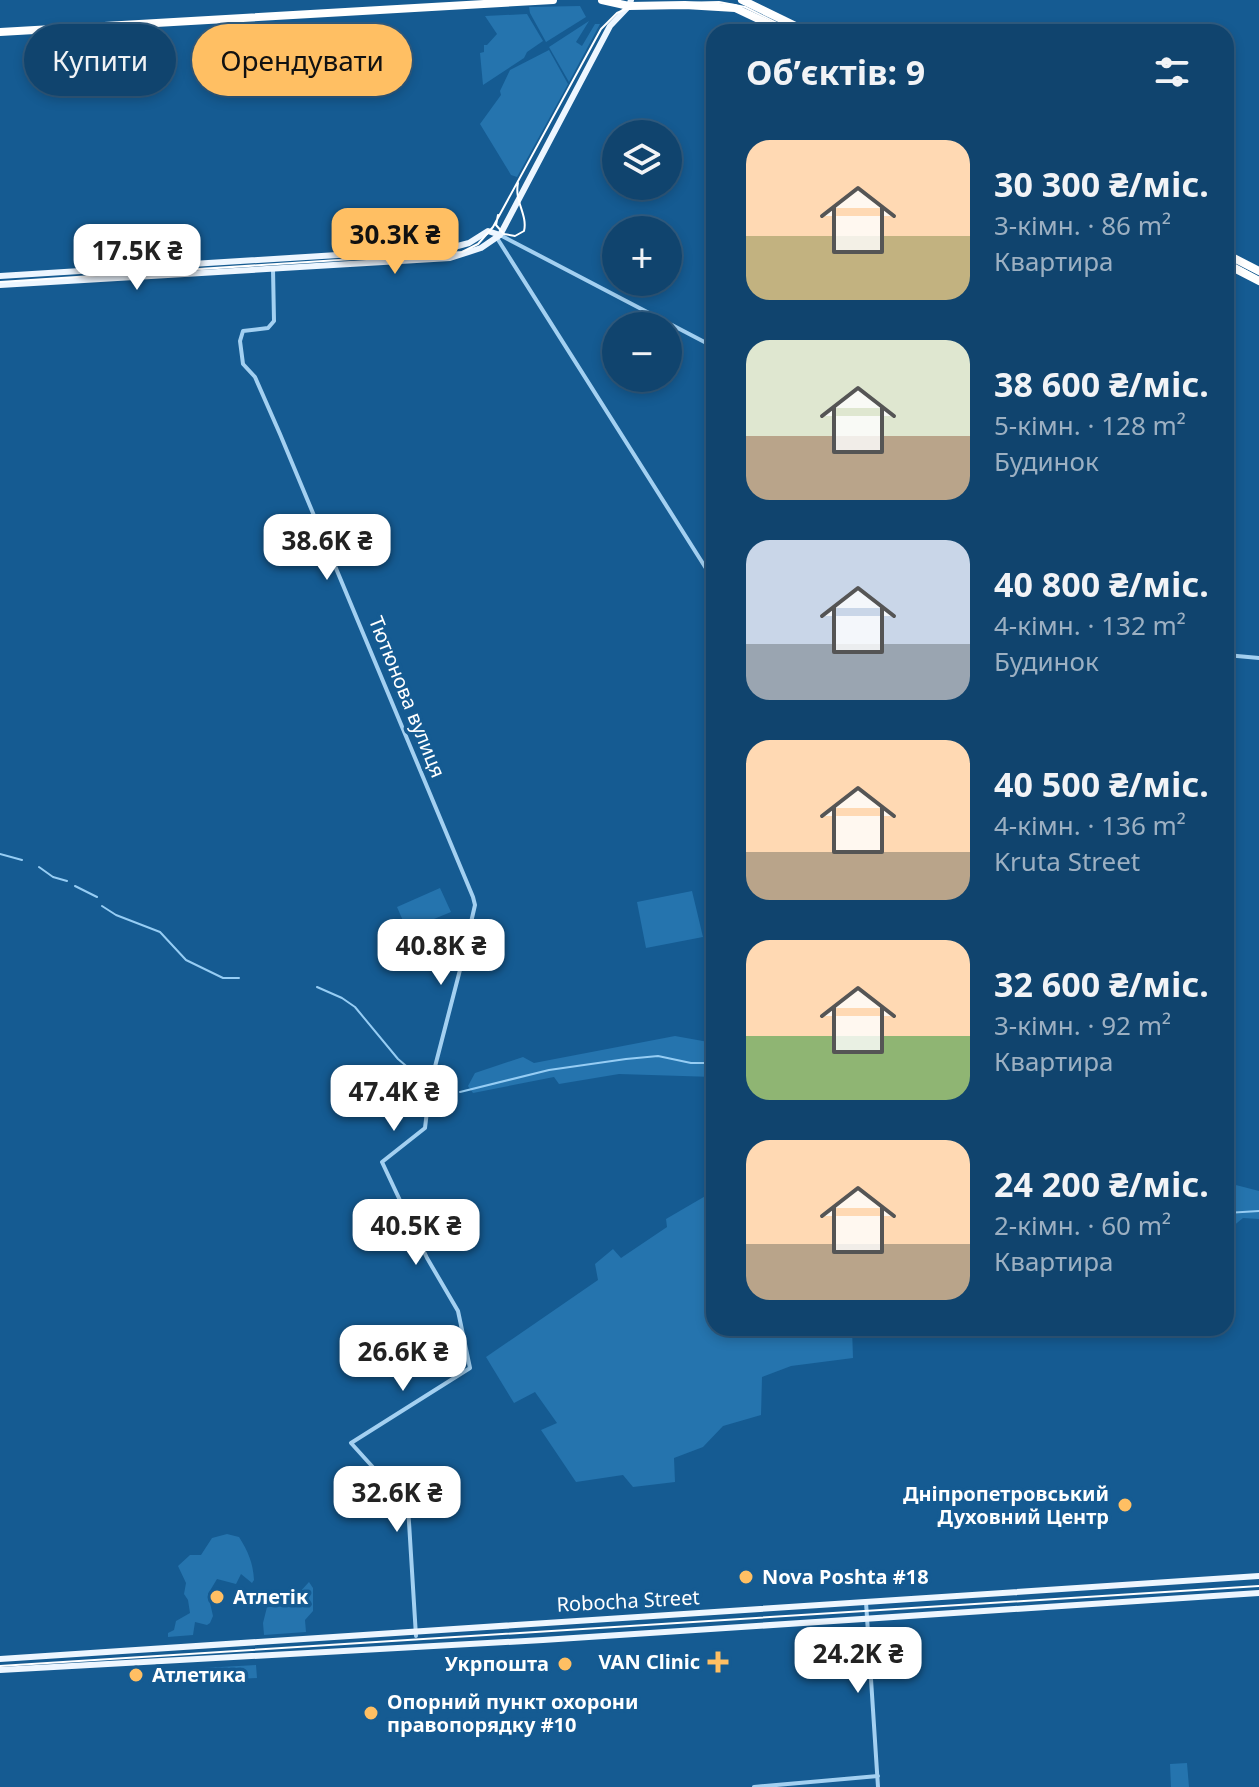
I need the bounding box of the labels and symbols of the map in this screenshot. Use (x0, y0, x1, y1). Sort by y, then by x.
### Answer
pin: 30.3K ₴ (321, 208, 469, 276)
pin: 17.5K ₴ (63, 224, 211, 292)
pin: 38.6K ₴ (253, 514, 401, 582)
street label: Тютюнова вулиця (363, 612, 452, 781)
pin: 40.8K ₴ (367, 919, 515, 987)
pin: 47.4K ₴ (320, 1065, 468, 1133)
pin: 40.5K ₴ (342, 1199, 490, 1267)
pin: 26.6K ₴ (329, 1325, 477, 1393)
pin: 32.6K ₴ (323, 1466, 471, 1534)
place label: Дніпропетровський Духовний Центр (903, 1480, 1109, 1530)
marker: Дніпропетровський Духовний Центр (1116, 1496, 1134, 1514)
place label: Nova Poshta #18 (762, 1563, 929, 1590)
marker: Nova Poshta #18 (737, 1568, 755, 1586)
place label: Атлетік (233, 1583, 309, 1610)
street label: Robocha Street (556, 1583, 700, 1618)
marker: Атлетік (208, 1588, 226, 1606)
pin: 24.2K ₴ (784, 1627, 932, 1695)
place label: VAN Clinic (598, 1648, 700, 1675)
place label: Укрпошта (445, 1650, 549, 1677)
marker: VAN Clinic (707, 1651, 729, 1673)
marker: Укрпошта (556, 1655, 574, 1673)
place label: Атлетика (152, 1661, 246, 1688)
marker: Атлетика (127, 1666, 145, 1684)
place label: Опорний пункт охорони правопорядку #10 (387, 1688, 638, 1738)
marker: Опорний пункт охорони правопорядку #10 (362, 1704, 380, 1722)

